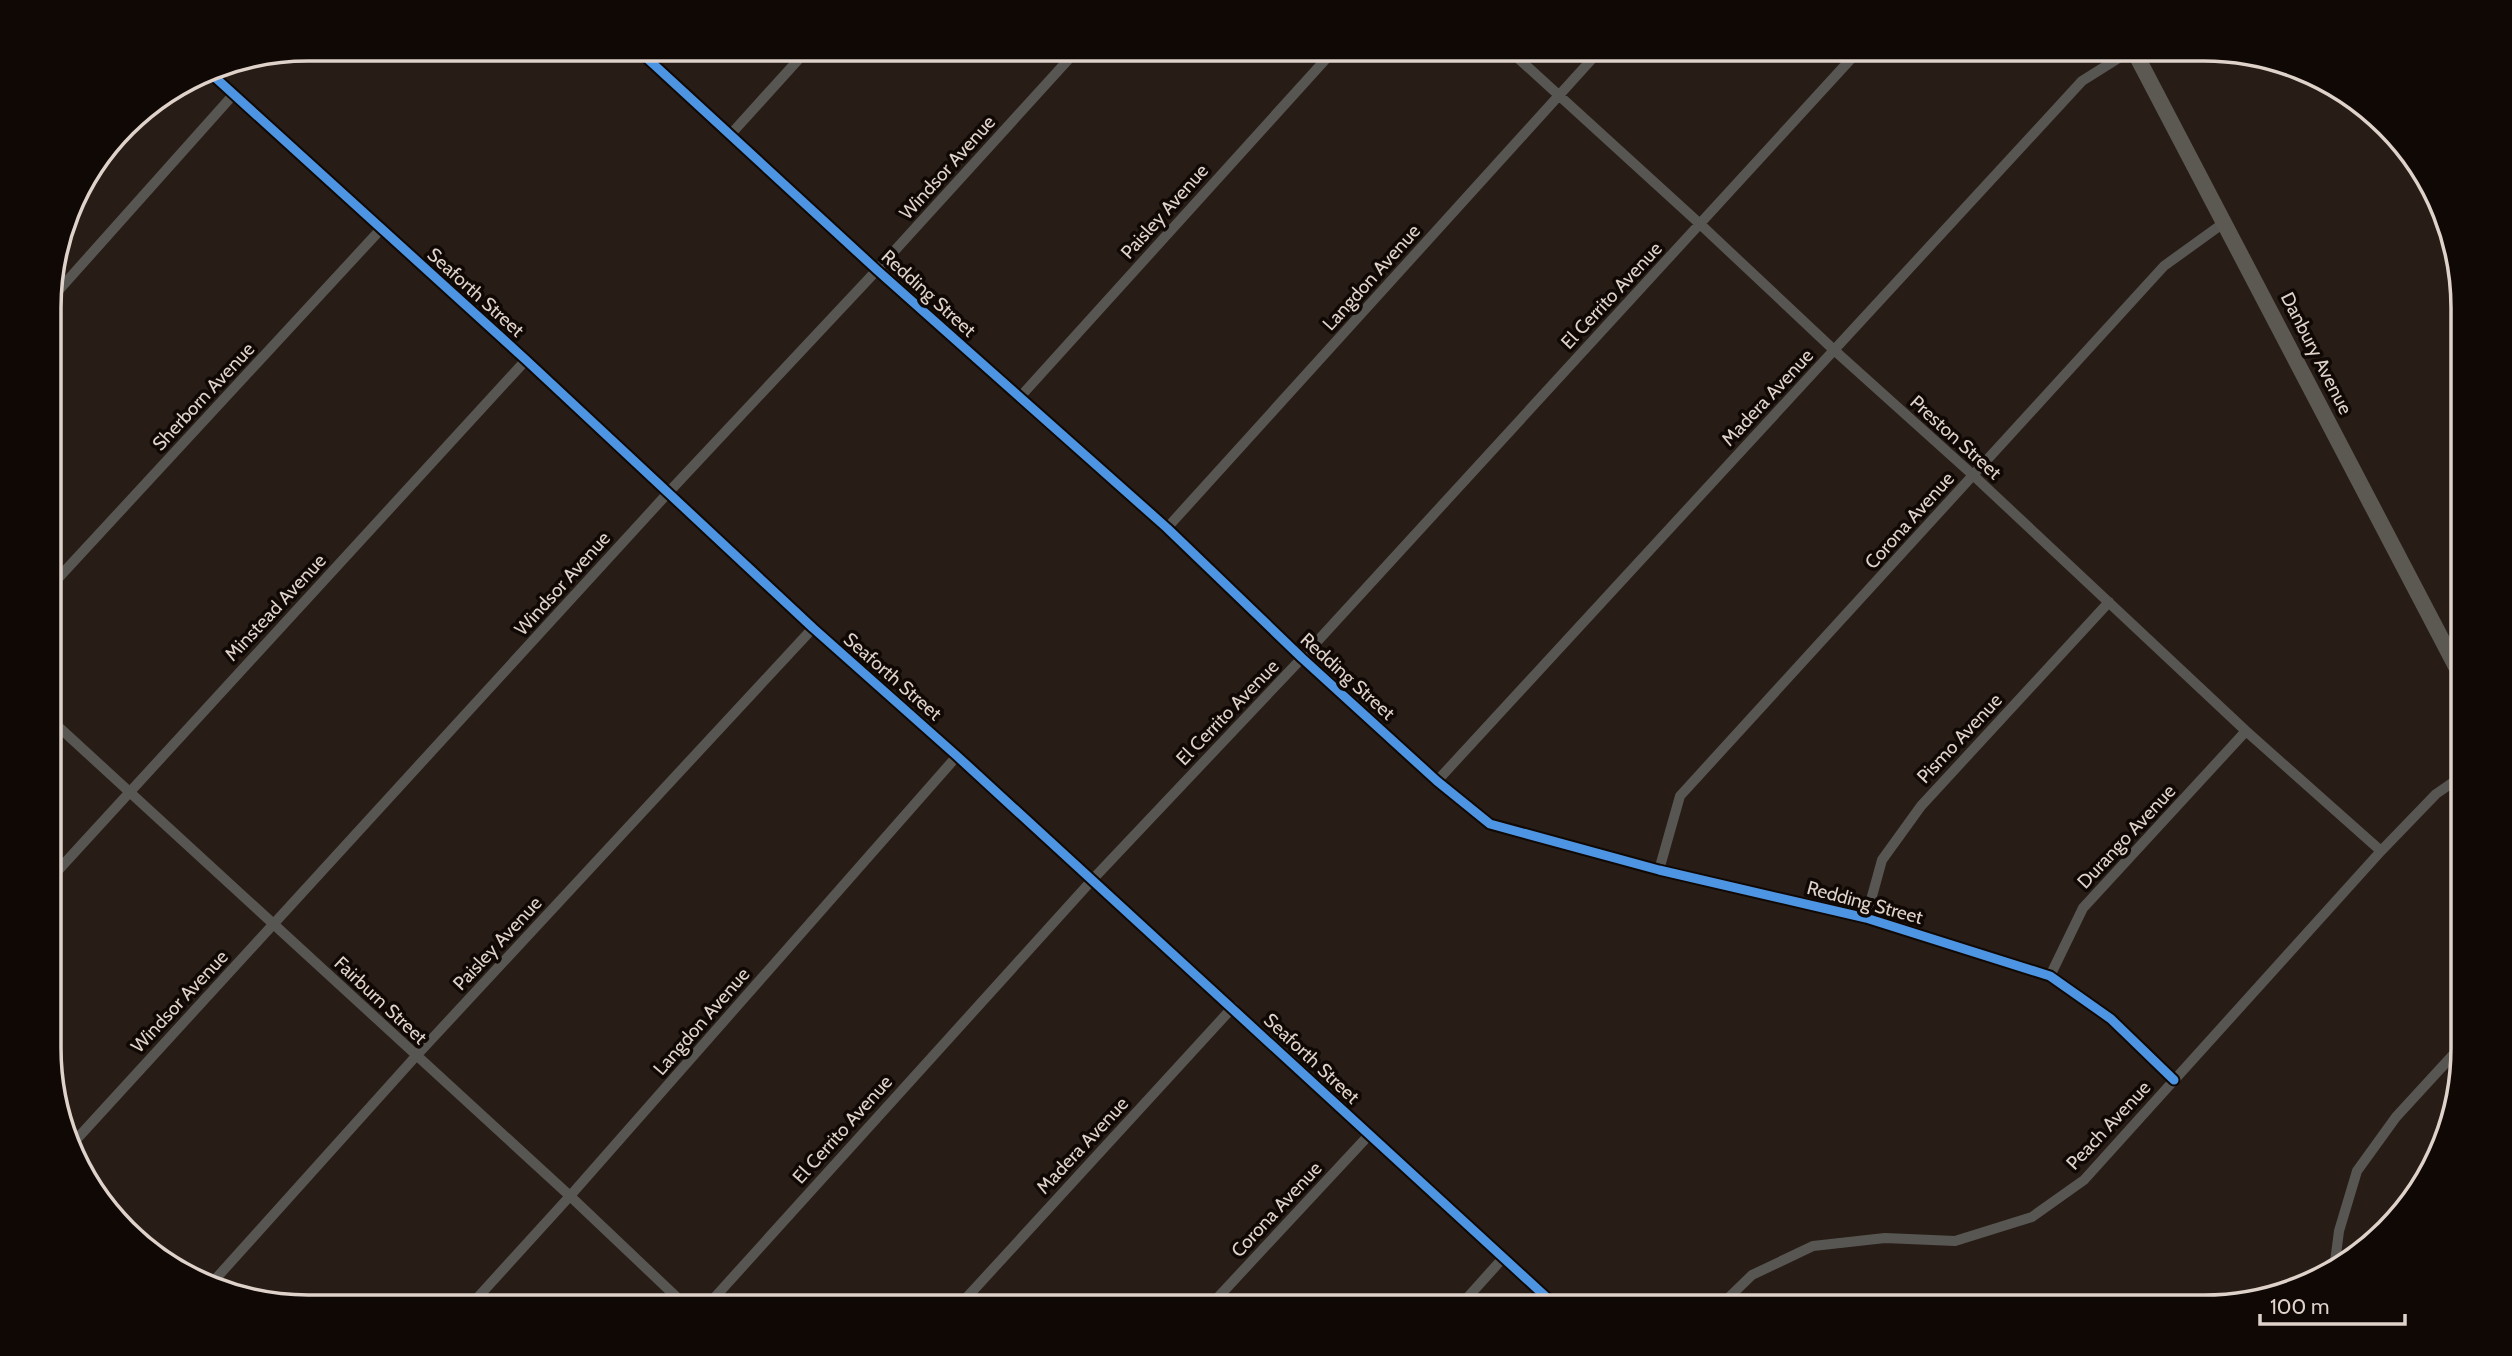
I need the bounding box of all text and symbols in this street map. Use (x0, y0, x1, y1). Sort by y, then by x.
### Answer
street label: Windsor Avenue (895, 110, 1000, 224)
street label: Paisley Avenue (1116, 159, 1213, 264)
street label: Langdon Avenue (1318, 219, 1425, 335)
street label: El Cerrito Avenue (1556, 237, 1667, 354)
street label: Seaforth Street (423, 243, 529, 342)
street label: Redding Street (877, 245, 981, 342)
street label: Danbury Avenue (2276, 288, 2357, 418)
street label: Sherborn Avenue (147, 337, 259, 455)
street label: Madera Avenue (1717, 344, 1818, 451)
street label: Preston Street (1905, 390, 2006, 485)
street label: Corona Avenue (1860, 467, 1959, 574)
street label: Windsor Avenue (510, 526, 615, 640)
street label: Minstead Avenue (220, 549, 331, 666)
street label: Seaforth Street (839, 628, 947, 726)
street label: Redding Street (1296, 628, 1400, 725)
street label: El Cerrito Avenue (1171, 655, 1284, 770)
street label: Pismo Avenue (1912, 689, 2007, 788)
street label: Durango Avenue (2072, 779, 2181, 893)
street label: Redding Street (1804, 876, 1926, 929)
street label: Paisley Avenue (448, 892, 547, 995)
street label: Windsor Avenue (126, 945, 233, 1057)
street label: Fairburn Street (330, 952, 432, 1049)
street label: Langdon Avenue (648, 963, 754, 1080)
street label: Seaforth Street (1259, 1008, 1365, 1109)
street label: El Cerrito Avenue (788, 1070, 897, 1188)
street label: Peach Avenue (2061, 1076, 2155, 1174)
street label: Madera Avenue (1032, 1092, 1133, 1199)
street label: Corona Avenue (1226, 1157, 1327, 1262)
scale bar (2260, 1282, 2405, 1326)
text: 100 m (2270, 1294, 2329, 1319)

